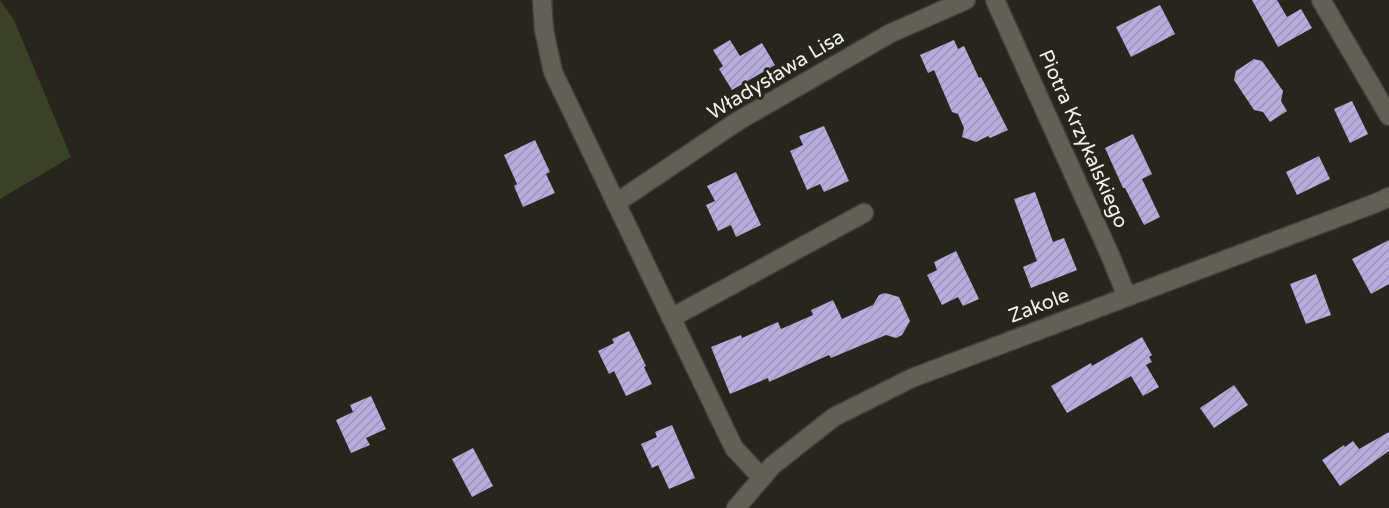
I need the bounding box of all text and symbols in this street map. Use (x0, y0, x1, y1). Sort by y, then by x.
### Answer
street label: Władysława Lisa (703, 25, 849, 125)
street label: Piotra Krzykalskiego (1033, 46, 1133, 232)
street label: Zakole (1005, 283, 1073, 329)

